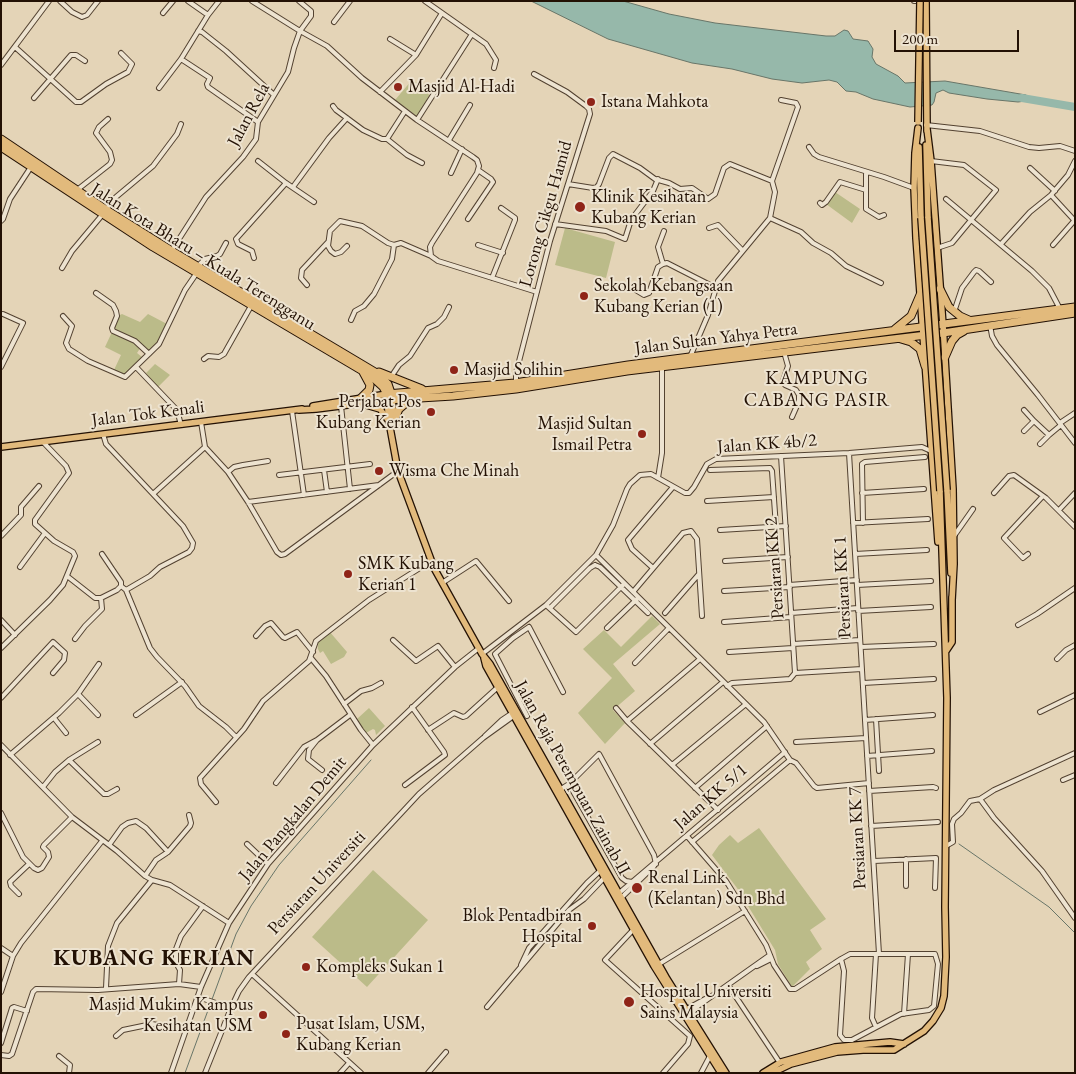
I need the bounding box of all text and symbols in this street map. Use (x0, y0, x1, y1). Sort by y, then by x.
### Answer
scale bar (896, 20, 1021, 52)
text: 200 m (902, 29, 938, 48)
place label: Masjid Al-Hadi (408, 76, 515, 98)
street label: Jalan Rela (223, 79, 275, 151)
marker: Masjid Al-Hadi (392, 81, 404, 93)
place label: Istana Mahkota (601, 91, 709, 113)
marker: Istana Mahkota (585, 96, 597, 108)
street label: Lorong Cikgu Hamid (515, 138, 577, 290)
street label: Jalan Kota Bharu – Kuala Terengganu (87, 179, 319, 335)
place label: Klinik Kesihatan Kubang Kerian (591, 186, 706, 228)
marker: Klinik Kesihatan Kubang Kerian (573, 200, 587, 214)
place label: Sekolah Kebangsaan Kubang Kerian (1) (594, 275, 733, 318)
marker: Sekolah Kebangsaan Kubang Kerian (1) (578, 290, 590, 302)
street label: Jalan Sultan Yahya Petra (633, 318, 799, 360)
place label: Masjid Solihin (464, 359, 563, 381)
marker: Masjid Solihin (448, 364, 460, 376)
district label: KAMPUNG CABANG PASIR (742, 368, 892, 412)
place label: Perjabat Pos Kubang Kerian (316, 391, 421, 434)
street label: Jalan Tok Kenali (90, 396, 206, 432)
marker: Perjabat Pos Kubang Kerian (425, 406, 437, 418)
place label: Masjid Sultan Ismail Petra (537, 413, 632, 456)
marker: Masjid Sultan Ismail Petra (636, 428, 648, 440)
street label: Jalan KK 4b/2 (716, 430, 818, 458)
place label: Wisma Che Minah (389, 460, 519, 482)
marker: Wisma Che Minah (373, 465, 385, 477)
street label: Persiaran KK 2 (761, 516, 789, 620)
street label: Persiaran KK 1 (830, 535, 856, 639)
place label: SMK Kubang Kerian 1 (358, 553, 454, 596)
marker: SMK Kubang Kerian 1 (342, 568, 354, 580)
street label: Jalan Raja Perempuan Zainab II (509, 677, 635, 879)
street label: Jalan Pangkalan Demit (234, 752, 352, 886)
street label: Jalan KK 5/1 (670, 759, 752, 835)
street label: Persiaran KK 7 (845, 786, 871, 890)
street label: Persiaran Universiti (264, 827, 370, 939)
place label: Renal Link (Kelantan) Sdn Bhd (648, 867, 785, 910)
marker: Renal Link (Kelantan) Sdn Bhd (630, 881, 644, 895)
place label: Blok Pentadbiran Hospital (463, 905, 582, 948)
marker: Blok Pentadbiran Hospital (586, 920, 598, 932)
district label: KUBANG KERIAN (52, 946, 256, 972)
place label: Kompleks Sukan 1 (316, 956, 445, 978)
marker: Kompleks Sukan 1 (300, 961, 312, 973)
place label: Hospital Universiti Sains Malaysia (640, 981, 772, 1024)
place label: Masjid Mukim Kampus Kesihatan USM (89, 994, 253, 1036)
marker: Hospital Universiti Sains Malaysia (622, 995, 636, 1009)
marker: Masjid Mukim Kampus Kesihatan USM (257, 1009, 269, 1021)
place label: Pusat Islam, USM, Kubang Kerian (296, 1013, 425, 1056)
marker: Pusat Islam, USM, Kubang Kerian (280, 1028, 292, 1040)

